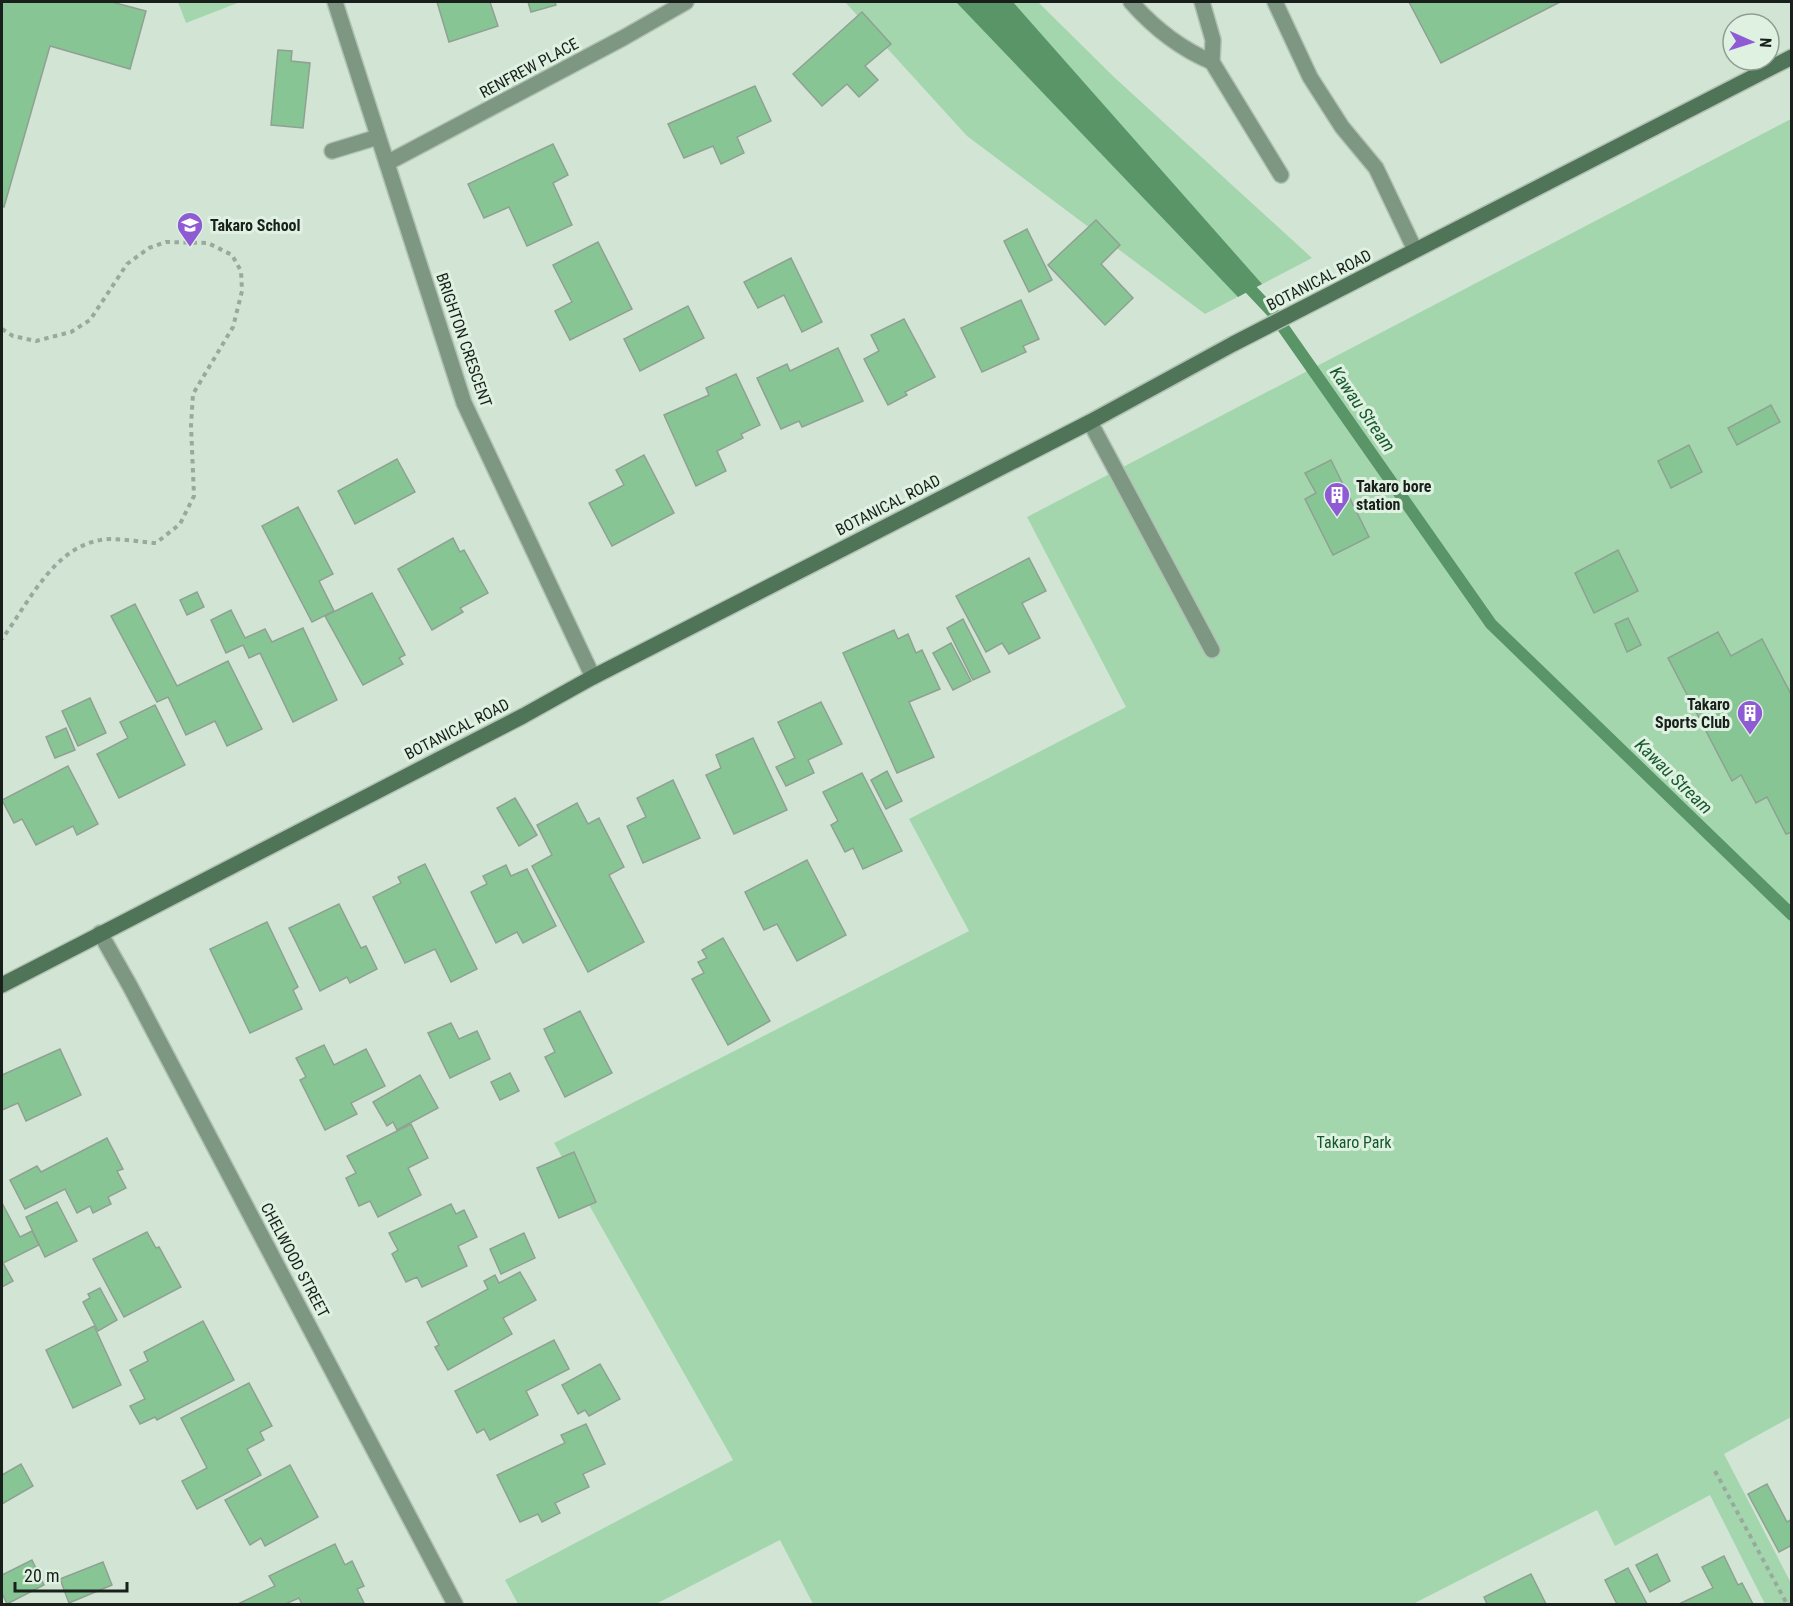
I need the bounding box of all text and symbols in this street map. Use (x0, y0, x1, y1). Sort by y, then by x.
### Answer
north arrow (1721, 12, 1781, 72)
street label: RENFREW PLACE (476, 34, 582, 102)
text: N (1756, 37, 1775, 48)
school or university icon: Takaro School (175, 210, 205, 248)
place label: Takaro School (210, 216, 301, 235)
street label: BOTANICAL ROAD (1264, 245, 1374, 315)
street label: BRIGHTON CRESCENT (432, 270, 496, 410)
water label: Kawau Stream (1326, 362, 1400, 456)
street label: BOTANICAL ROAD (833, 470, 943, 540)
place label: Takaro bore station (1356, 477, 1432, 514)
building icon: Takaro bore station (1322, 480, 1352, 518)
street label: BOTANICAL ROAD (402, 694, 512, 764)
place label: Takaro Sports Club (1655, 695, 1730, 732)
building icon: Takaro Sports Club (1735, 698, 1765, 736)
water label: Kawau Stream (1631, 734, 1717, 818)
park label: Takaro Park (1317, 1133, 1392, 1152)
street label: CHELWOOD STREET (257, 1199, 333, 1321)
scale bar (15, 1555, 128, 1593)
text: 20 m (24, 1565, 59, 1586)

